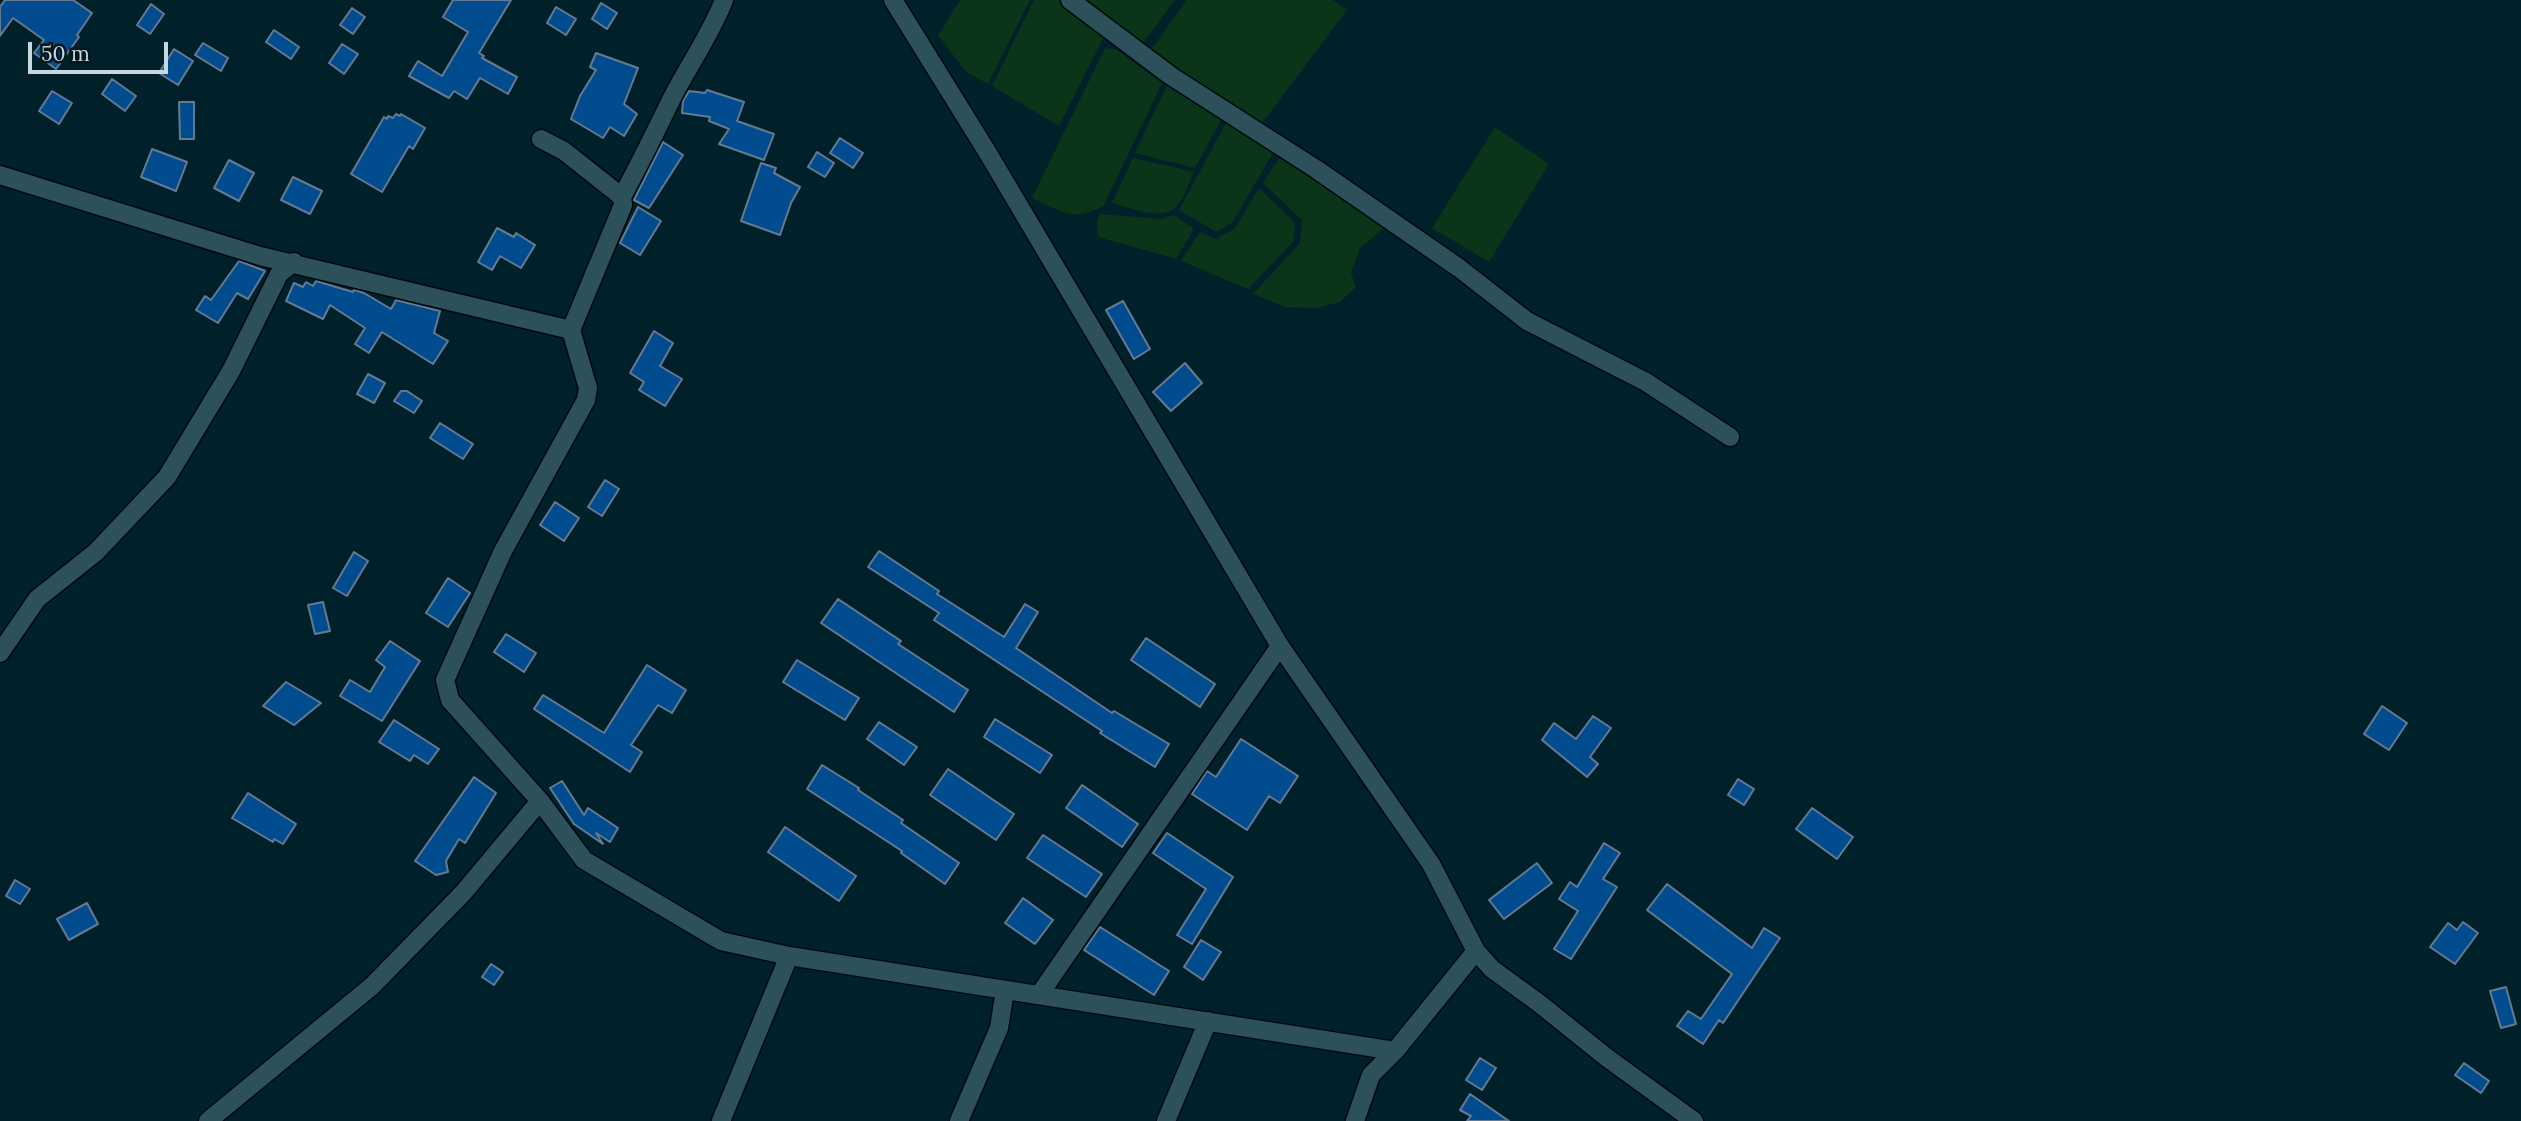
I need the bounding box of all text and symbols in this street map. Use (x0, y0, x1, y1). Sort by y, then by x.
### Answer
scale bar (32, 28, 172, 72)
text: 50 m (41, 40, 90, 67)

